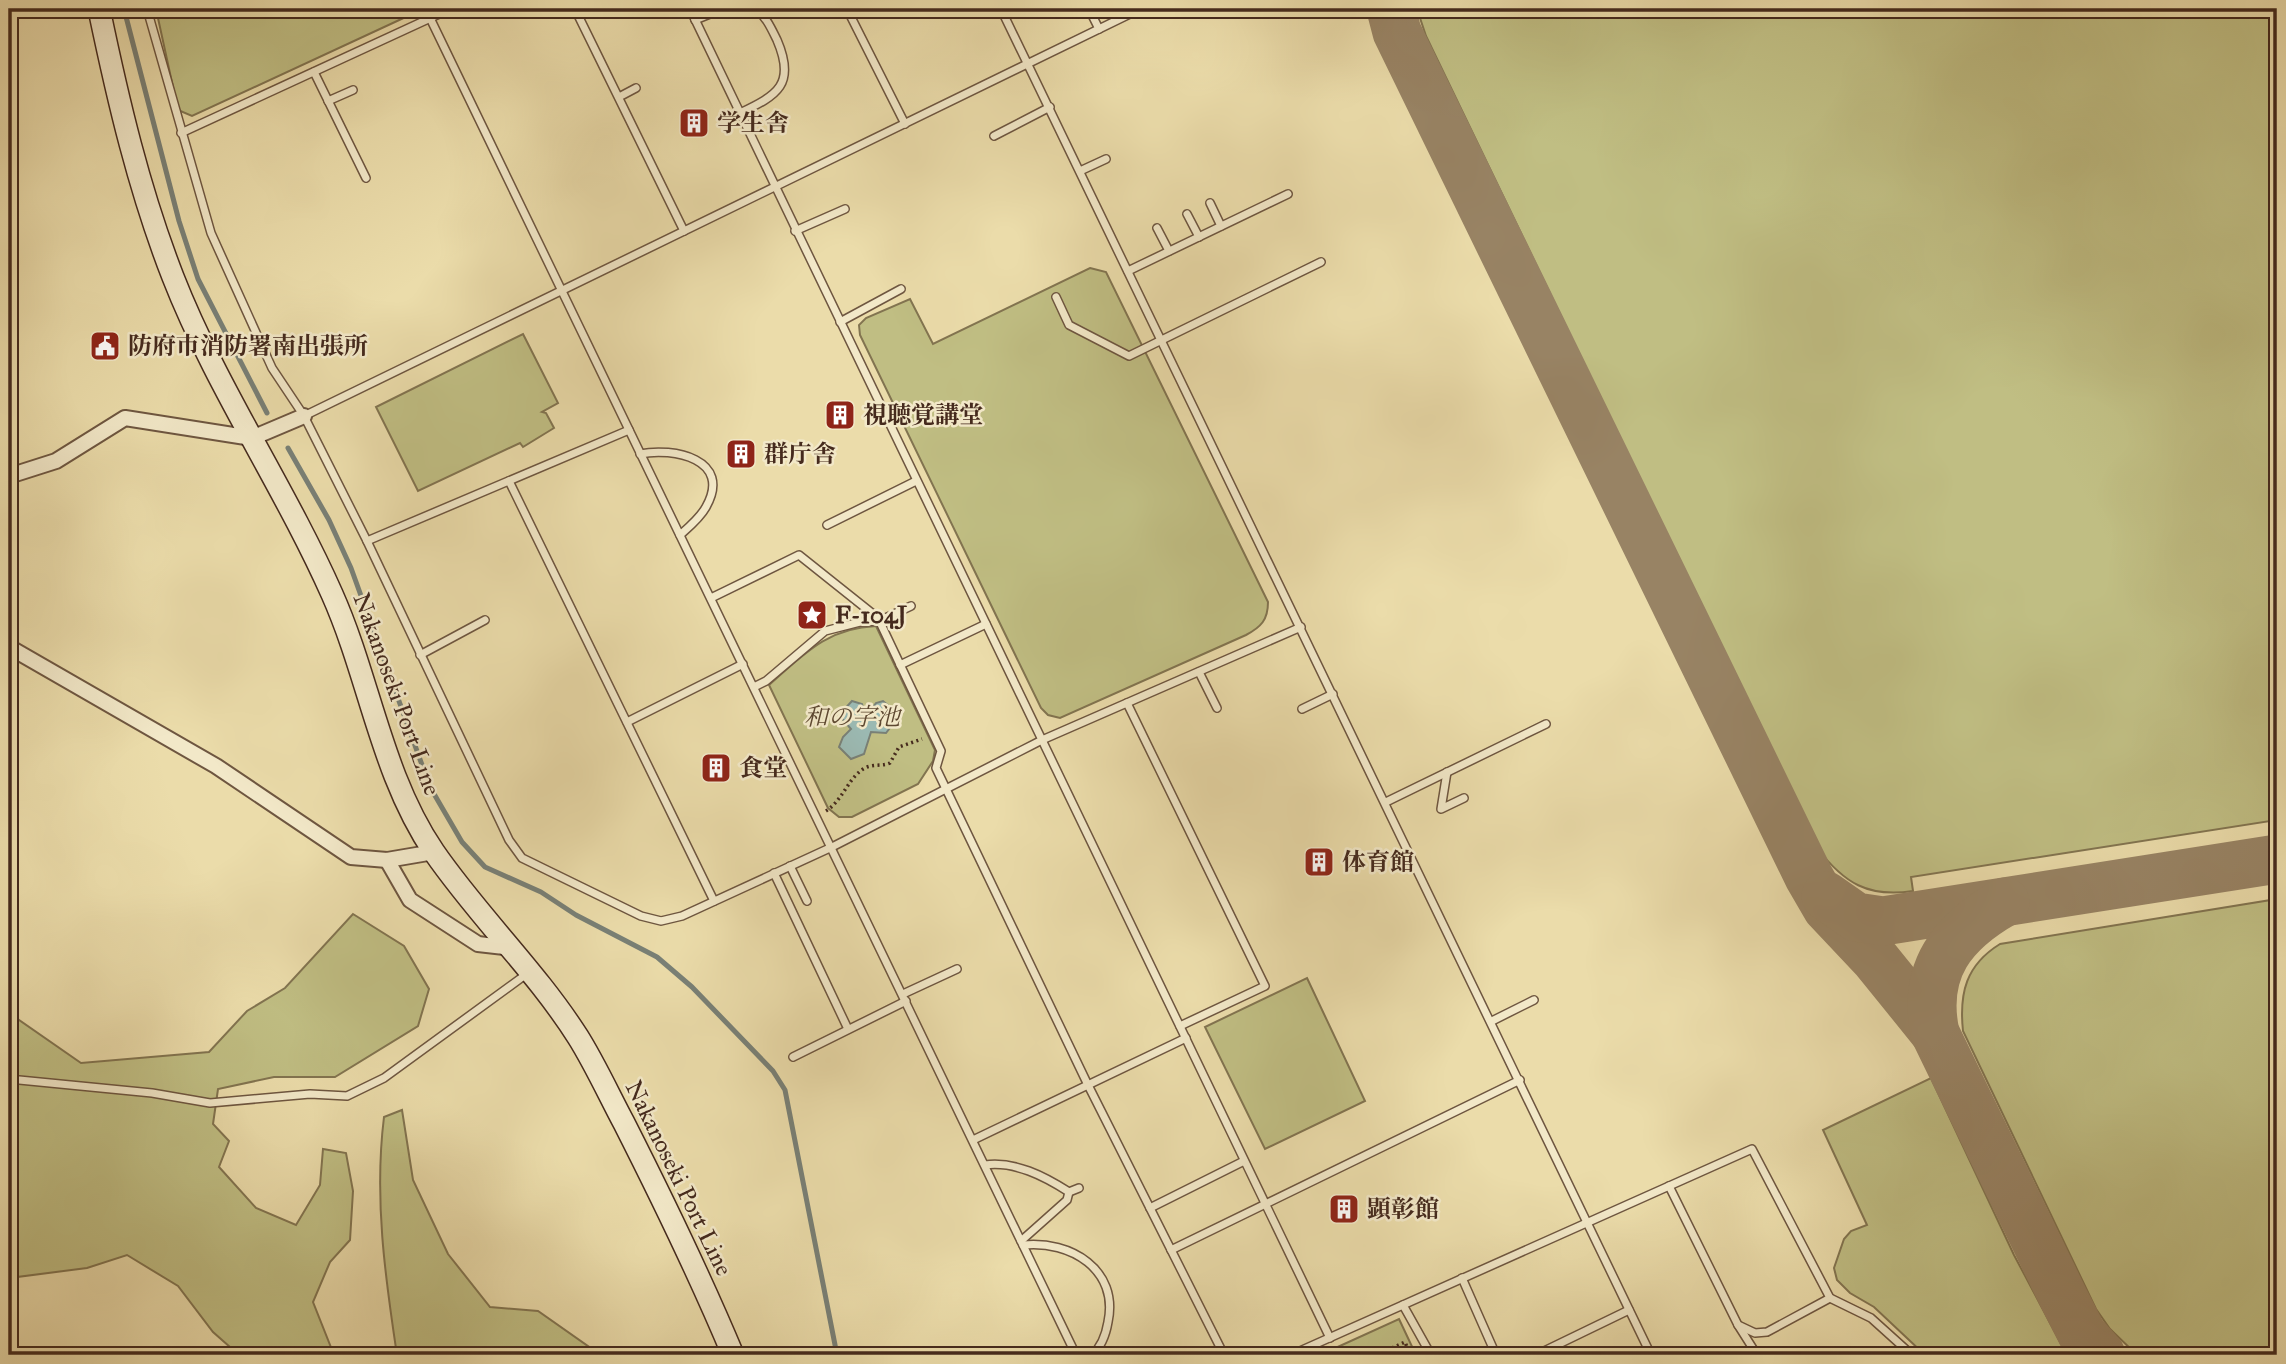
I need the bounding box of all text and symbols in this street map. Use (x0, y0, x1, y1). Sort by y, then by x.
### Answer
building icon: 学生舎 (677, 106, 711, 140)
place label: 学生舎 (717, 108, 789, 138)
public building icon: 防府市消防署南出張所 (88, 329, 122, 363)
place label: 防府市消防署南出張所 (128, 331, 368, 361)
building icon: 視聴覚講堂 (823, 398, 857, 432)
place label: 視聴覚講堂 (863, 400, 983, 430)
building icon: 群庁舎 (724, 437, 758, 471)
place label: 群庁舎 (764, 439, 836, 469)
street label: Nakanoseki Port Line (346, 589, 448, 799)
place icon: F-104J (795, 598, 829, 632)
place label: F-104J (835, 600, 907, 630)
park label: 和の字池 (804, 702, 903, 732)
building icon: 食堂 (699, 751, 733, 785)
place label: 食堂 (739, 753, 787, 783)
building icon: 体育館 (1302, 845, 1336, 879)
place label: 体育館 (1342, 847, 1414, 877)
street label: Nakanoseki Port Line (619, 1076, 739, 1280)
building icon: 顕彰館 (1327, 1192, 1361, 1226)
place label: 顕彰館 (1367, 1194, 1439, 1224)

